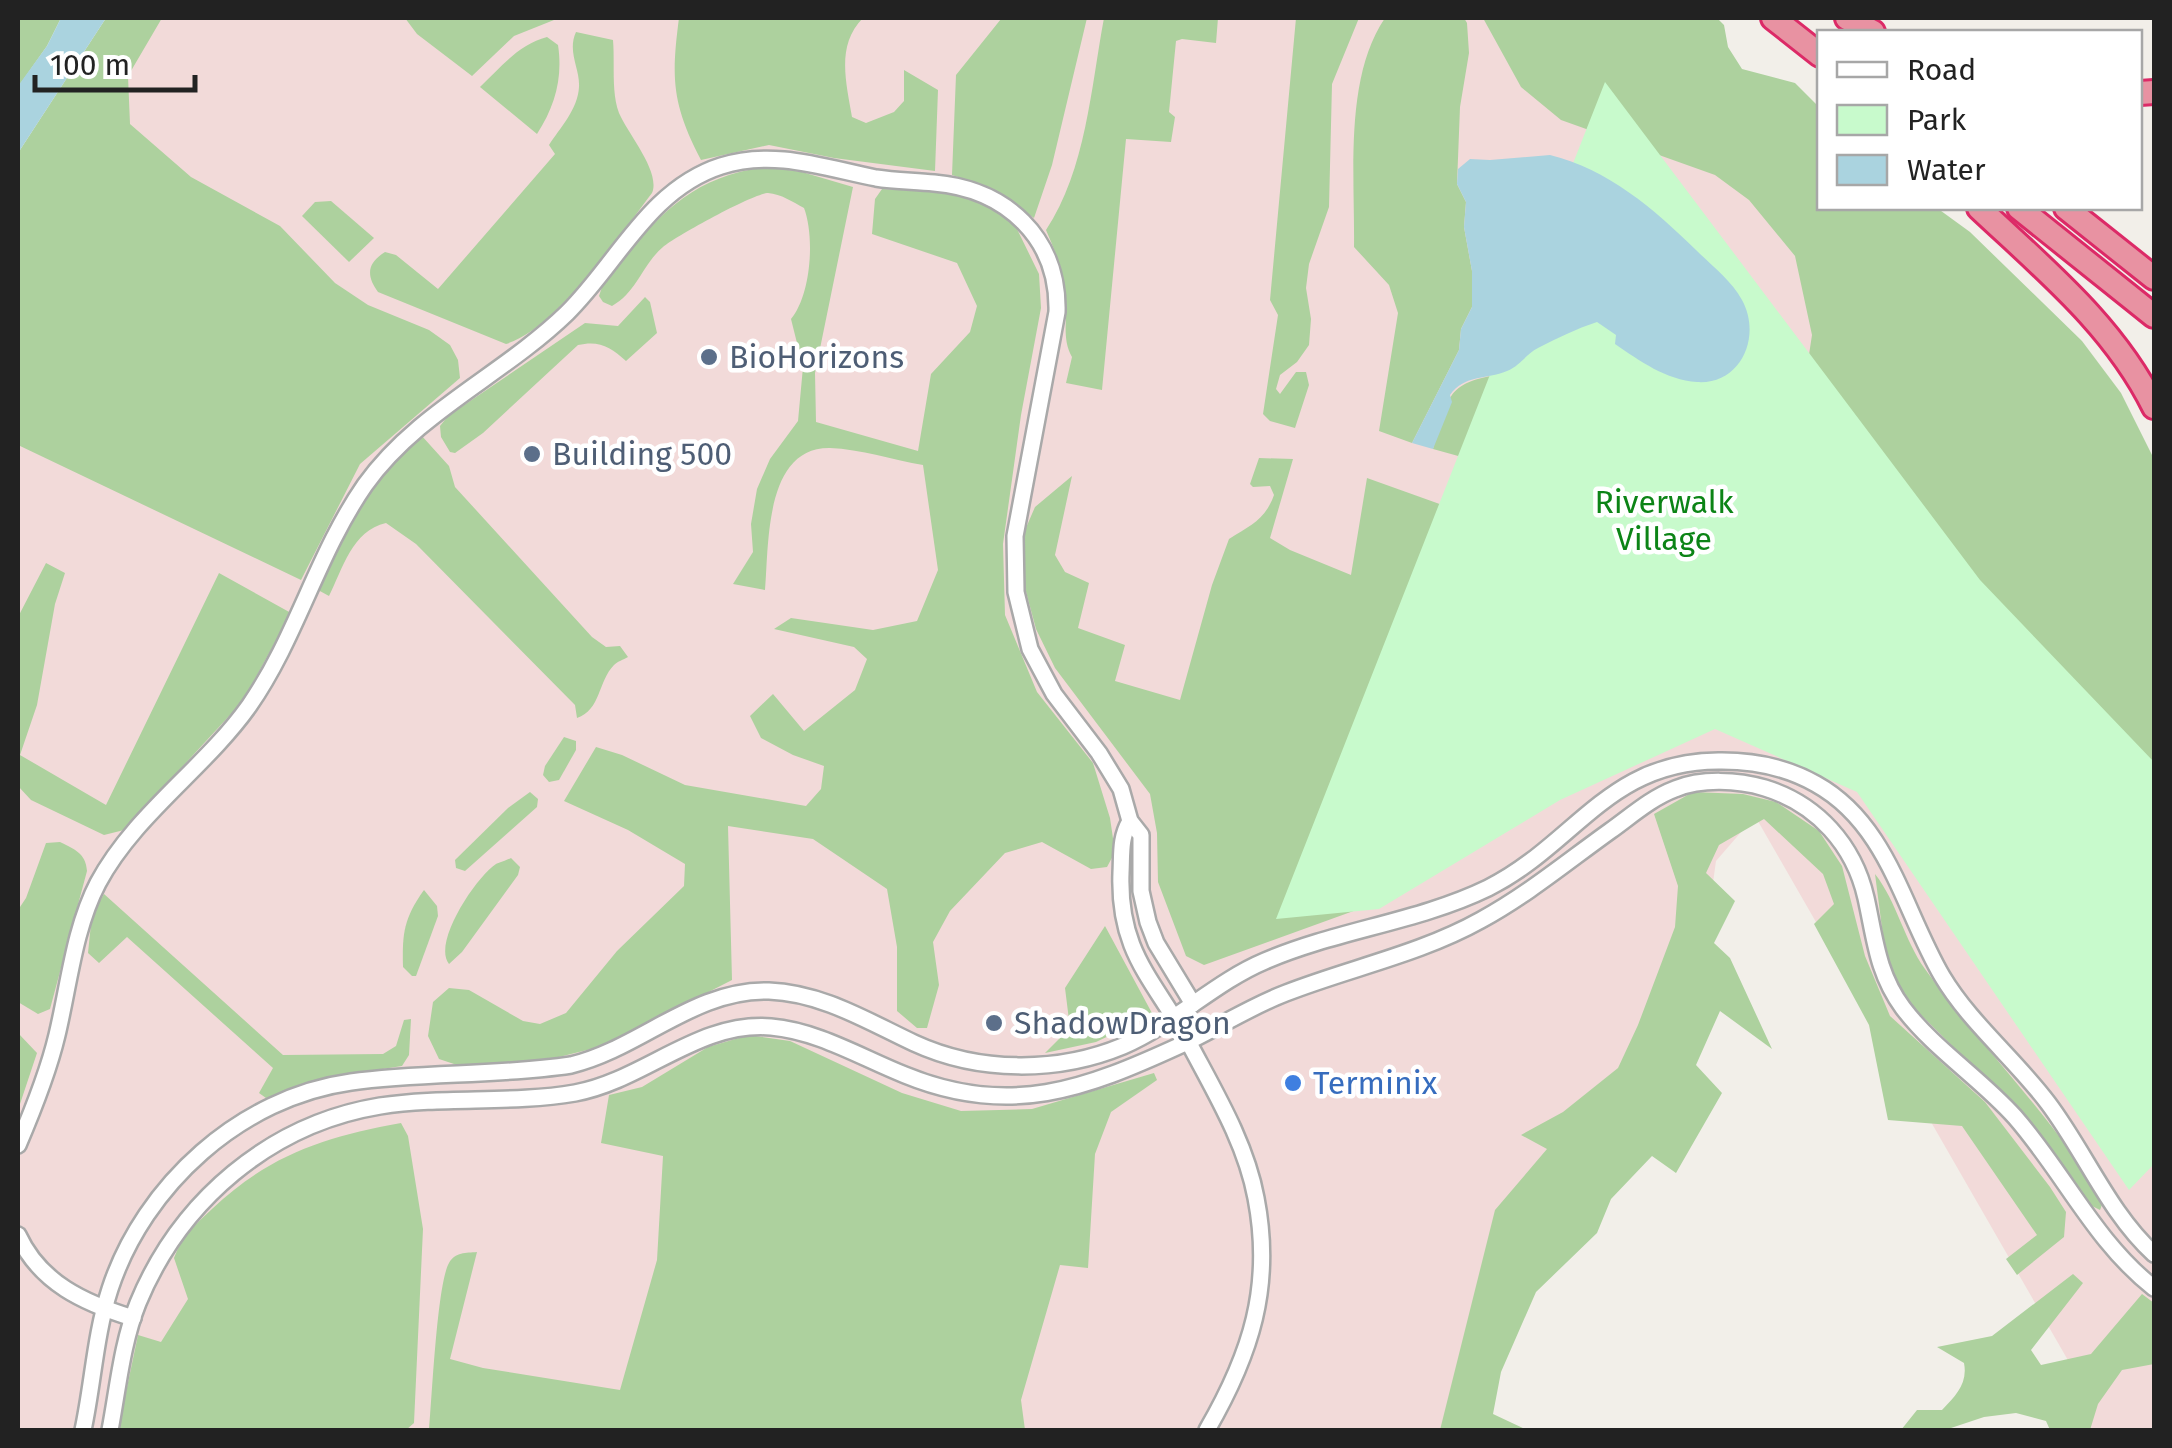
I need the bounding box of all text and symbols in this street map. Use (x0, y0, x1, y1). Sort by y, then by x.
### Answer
scale bar (35, 30, 195, 92)
legend (1817, 30, 2142, 210)
text: 100 m (50, 47, 130, 83)
text: Road (1907, 52, 1976, 88)
text: Park (1907, 102, 1967, 138)
text: Water (1907, 152, 1986, 188)
place label: BioHorizons (729, 338, 904, 376)
marker: BioHorizons (698, 346, 720, 368)
place label: Building 500 (552, 435, 732, 473)
marker: Building 500 (521, 443, 543, 465)
park label: Riverwalk Village (1594, 483, 1734, 558)
place label: ShadowDragon (1014, 1004, 1231, 1042)
marker: ShadowDragon (983, 1012, 1005, 1034)
place label: Terminix (1313, 1064, 1438, 1102)
marker: Terminix (1282, 1072, 1304, 1094)

